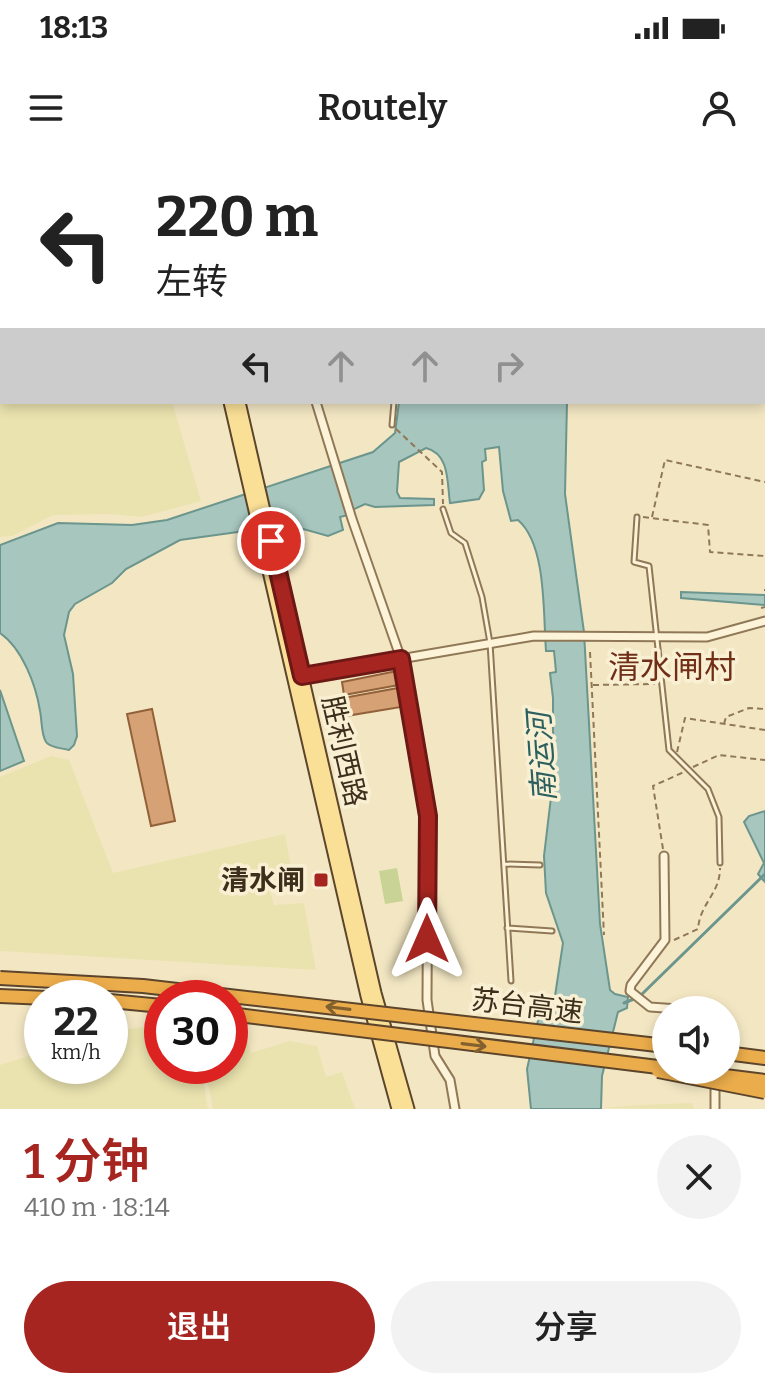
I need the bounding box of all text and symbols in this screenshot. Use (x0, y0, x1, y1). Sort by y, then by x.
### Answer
text: 18:13 (40, 10, 108, 46)
icon: menu (24, 86, 68, 130)
text: Routely (318, 86, 447, 130)
icon: person (697, 86, 741, 130)
text: 220 m (156, 184, 318, 251)
icon: left (24, 192, 128, 296)
text: 左转 (156, 260, 228, 304)
icon: left (235, 344, 279, 388)
icon: ahead (319, 344, 363, 388)
icon: ahead (403, 344, 447, 388)
icon: right (487, 344, 531, 388)
pin (237, 507, 305, 575)
icon: arrive (249, 519, 293, 563)
district label: 清水闸村 (608, 648, 736, 686)
street label: 胜利西路 (315, 693, 373, 809)
water label: 南运河 (521, 706, 563, 803)
place label: 清水闸 (221, 864, 305, 897)
marker: 清水闸 (312, 871, 330, 889)
position arrow (385, 897, 469, 981)
speed limit sign: 30 (144, 980, 248, 1084)
street label: 苏台高速 (469, 983, 585, 1029)
map controls (652, 996, 740, 1084)
button: sound (652, 996, 740, 1084)
text: 22 (53, 998, 99, 1046)
one-way arrow (325, 1001, 352, 1016)
one-way arrow (460, 1037, 487, 1052)
text: km/h (51, 1040, 101, 1064)
text: 1 分钟 (24, 1133, 149, 1191)
button: close (657, 1135, 741, 1219)
text: 410 m · 18:14 (24, 1192, 170, 1223)
button: 退出 (24, 1281, 375, 1373)
button: 分享 (391, 1281, 741, 1373)

